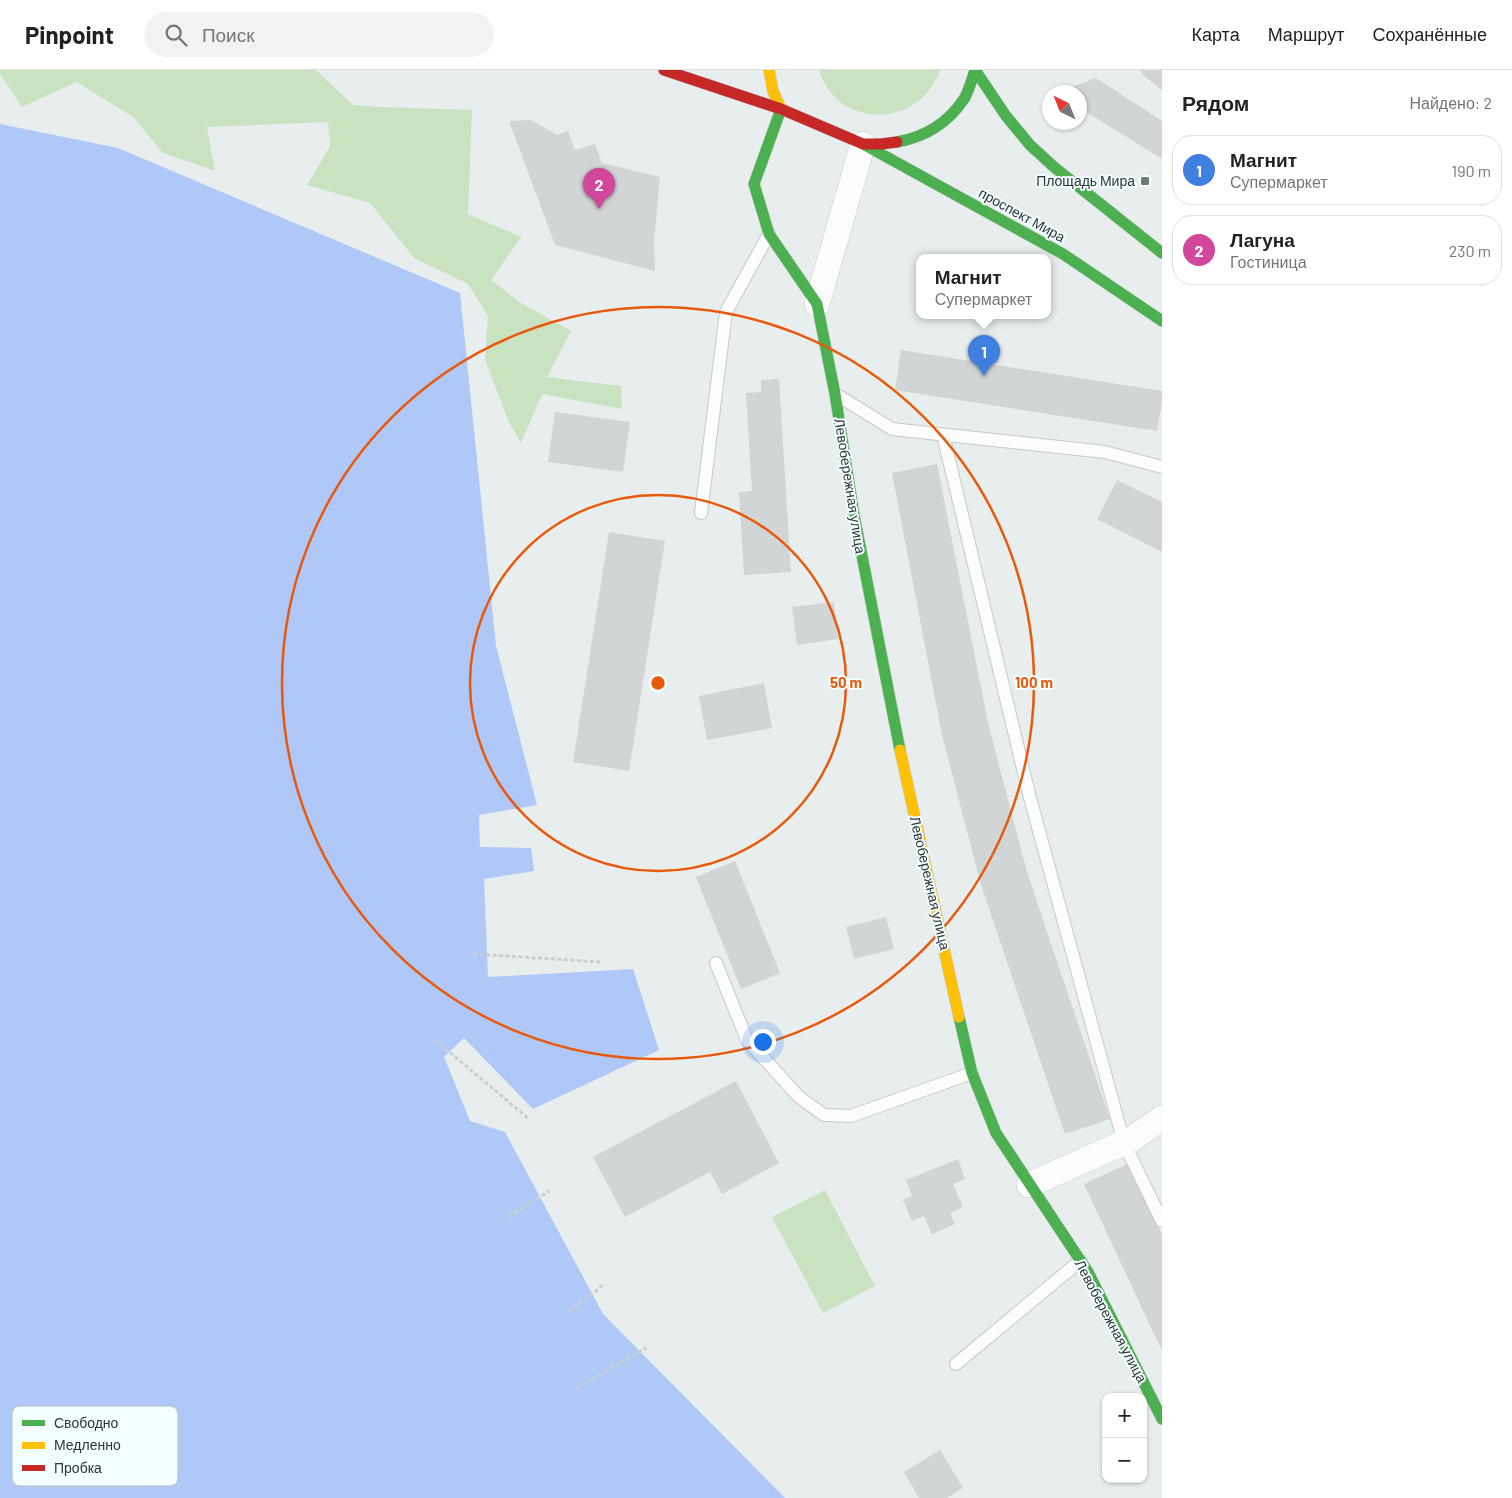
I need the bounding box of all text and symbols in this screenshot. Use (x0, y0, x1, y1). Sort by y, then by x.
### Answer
search box (144, 12, 494, 57)
text: Pinpoint (25, 20, 114, 49)
icon: search (162, 21, 190, 49)
text: Поиск (202, 23, 255, 46)
text: Карта (1192, 23, 1240, 45)
text: Маршрут (1268, 23, 1344, 45)
text: Сохранённые (1372, 23, 1487, 45)
north arrow (1042, 85, 1087, 130)
text: Рядом (1182, 90, 1249, 115)
text: Найдено: 2 (1409, 93, 1492, 112)
text: Магнит (1230, 148, 1297, 171)
text: 1 (1196, 161, 1202, 180)
text: 190 m (1452, 161, 1491, 180)
pin: 2 (583, 168, 615, 209)
place label: Площадь Мира (1036, 172, 1135, 189)
text: Супермаркет (1230, 172, 1328, 191)
marker: Площадь Мира (1139, 175, 1151, 187)
street label: проспект Мира (976, 184, 1069, 245)
text: Лагуна (1230, 228, 1295, 251)
text: 2 (1195, 241, 1203, 260)
text: 230 m (1449, 241, 1491, 260)
text: Гостиница (1230, 252, 1307, 271)
popup (916, 254, 1051, 319)
text: Магнит (935, 265, 1002, 288)
text: Супермаркет (935, 289, 1032, 308)
pin: 1 (968, 335, 1000, 376)
street label: Левобережная улица (831, 417, 870, 555)
text: 50 m (830, 673, 862, 691)
text: 100 m (1015, 673, 1053, 691)
centre of rings (649, 674, 667, 692)
street label: Левобережная улица (907, 814, 954, 952)
your location (750, 1029, 776, 1055)
street label: Левобережная улица (1072, 1256, 1151, 1385)
map controls (1102, 1393, 1147, 1483)
button: + (1102, 1393, 1147, 1438)
legend (12, 1406, 178, 1486)
text: Свободно (54, 1414, 119, 1431)
text: Медленно (54, 1436, 121, 1453)
button: − (1102, 1438, 1147, 1483)
text: Пробка (54, 1459, 102, 1476)

